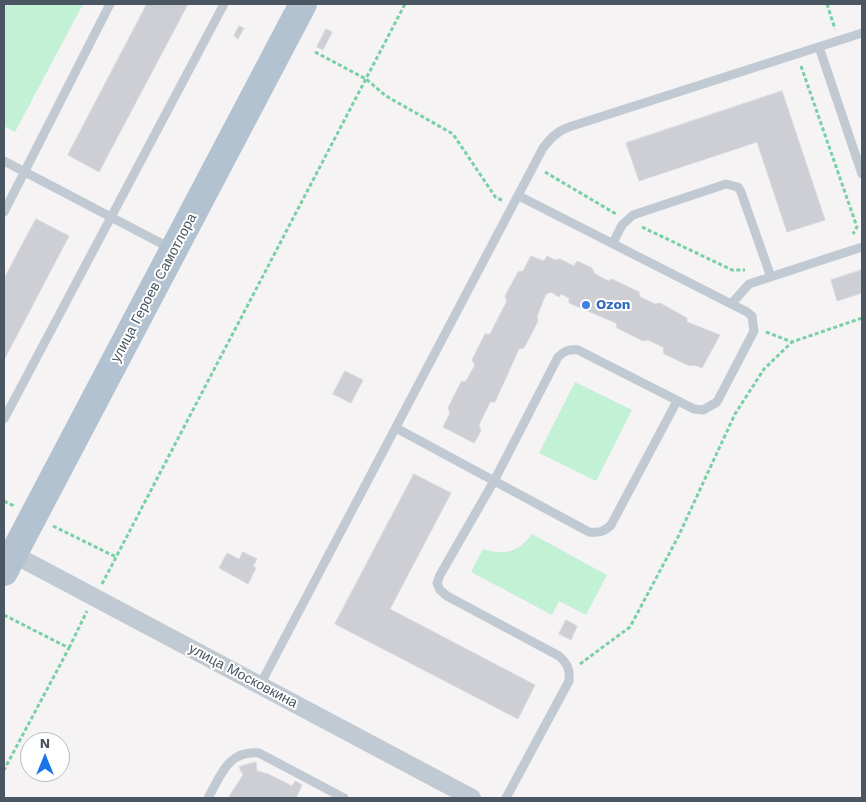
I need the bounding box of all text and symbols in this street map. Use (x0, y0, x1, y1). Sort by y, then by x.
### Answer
street label: улица Героев Самотлора (108, 211, 200, 365)
place label: Ozon (596, 297, 631, 313)
marker: Ozon (580, 299, 592, 311)
street label: улица Московкина (186, 640, 300, 712)
north arrow (20, 732, 70, 782)
text: N (40, 735, 50, 751)

